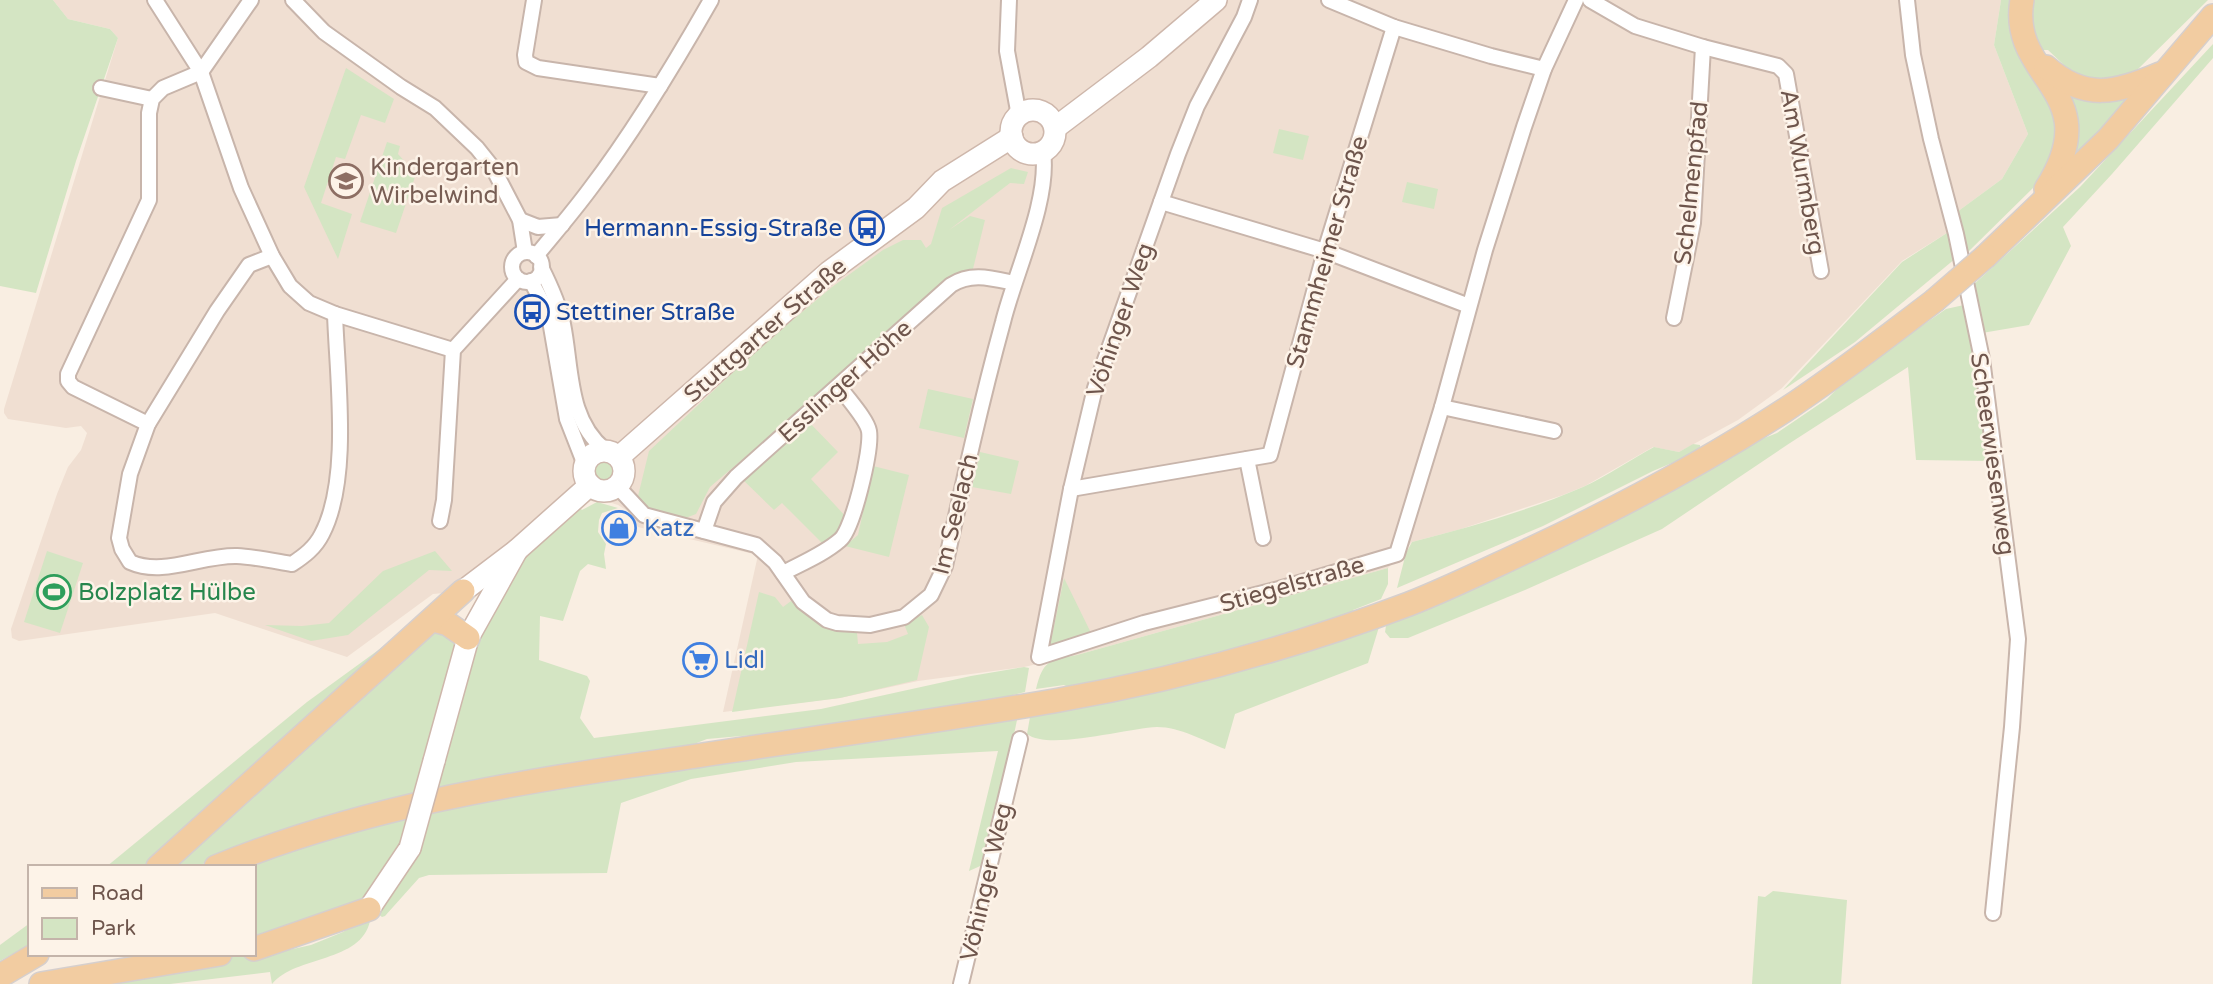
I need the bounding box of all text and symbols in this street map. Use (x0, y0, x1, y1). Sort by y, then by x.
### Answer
street label: Am Wurmberg (1774, 87, 1831, 257)
street label: Schelmenpfad (1668, 100, 1715, 266)
street label: Stammheimer Straße (1280, 133, 1375, 372)
place label: Kindergarten Wirbelwind (370, 153, 519, 210)
school or university icon: Kindergarten Wirbelwind (327, 162, 365, 200)
bus stop icon: Hermann-Essig-Straße (848, 209, 886, 247)
place label: Hermann-Essig-Straße (584, 214, 842, 243)
street label: Vöhinger Weg (1081, 239, 1160, 401)
street label: Stuttgarter Straße (678, 252, 853, 409)
bus stop icon: Stettiner Straße (513, 293, 551, 331)
place label: Stettiner Straße (556, 298, 735, 327)
street label: Esslinger Höhe (773, 314, 918, 449)
street label: Scheerwiesenweg (1964, 351, 2021, 557)
street label: Im Seelach (926, 451, 985, 578)
shop icon: Katz (600, 509, 638, 547)
place label: Katz (644, 514, 694, 543)
street label: Stiegelstraße (1216, 550, 1368, 619)
sports icon: Bolzplatz Hülbe (35, 573, 73, 611)
place label: Bolzplatz Hülbe (78, 578, 256, 607)
supermarket icon: Lidl (681, 641, 719, 679)
place label: Lidl (724, 646, 765, 675)
street label: Vöhinger Weg (954, 800, 1019, 964)
legend (28, 865, 256, 956)
text: Road (91, 881, 144, 906)
text: Park (91, 916, 136, 941)

